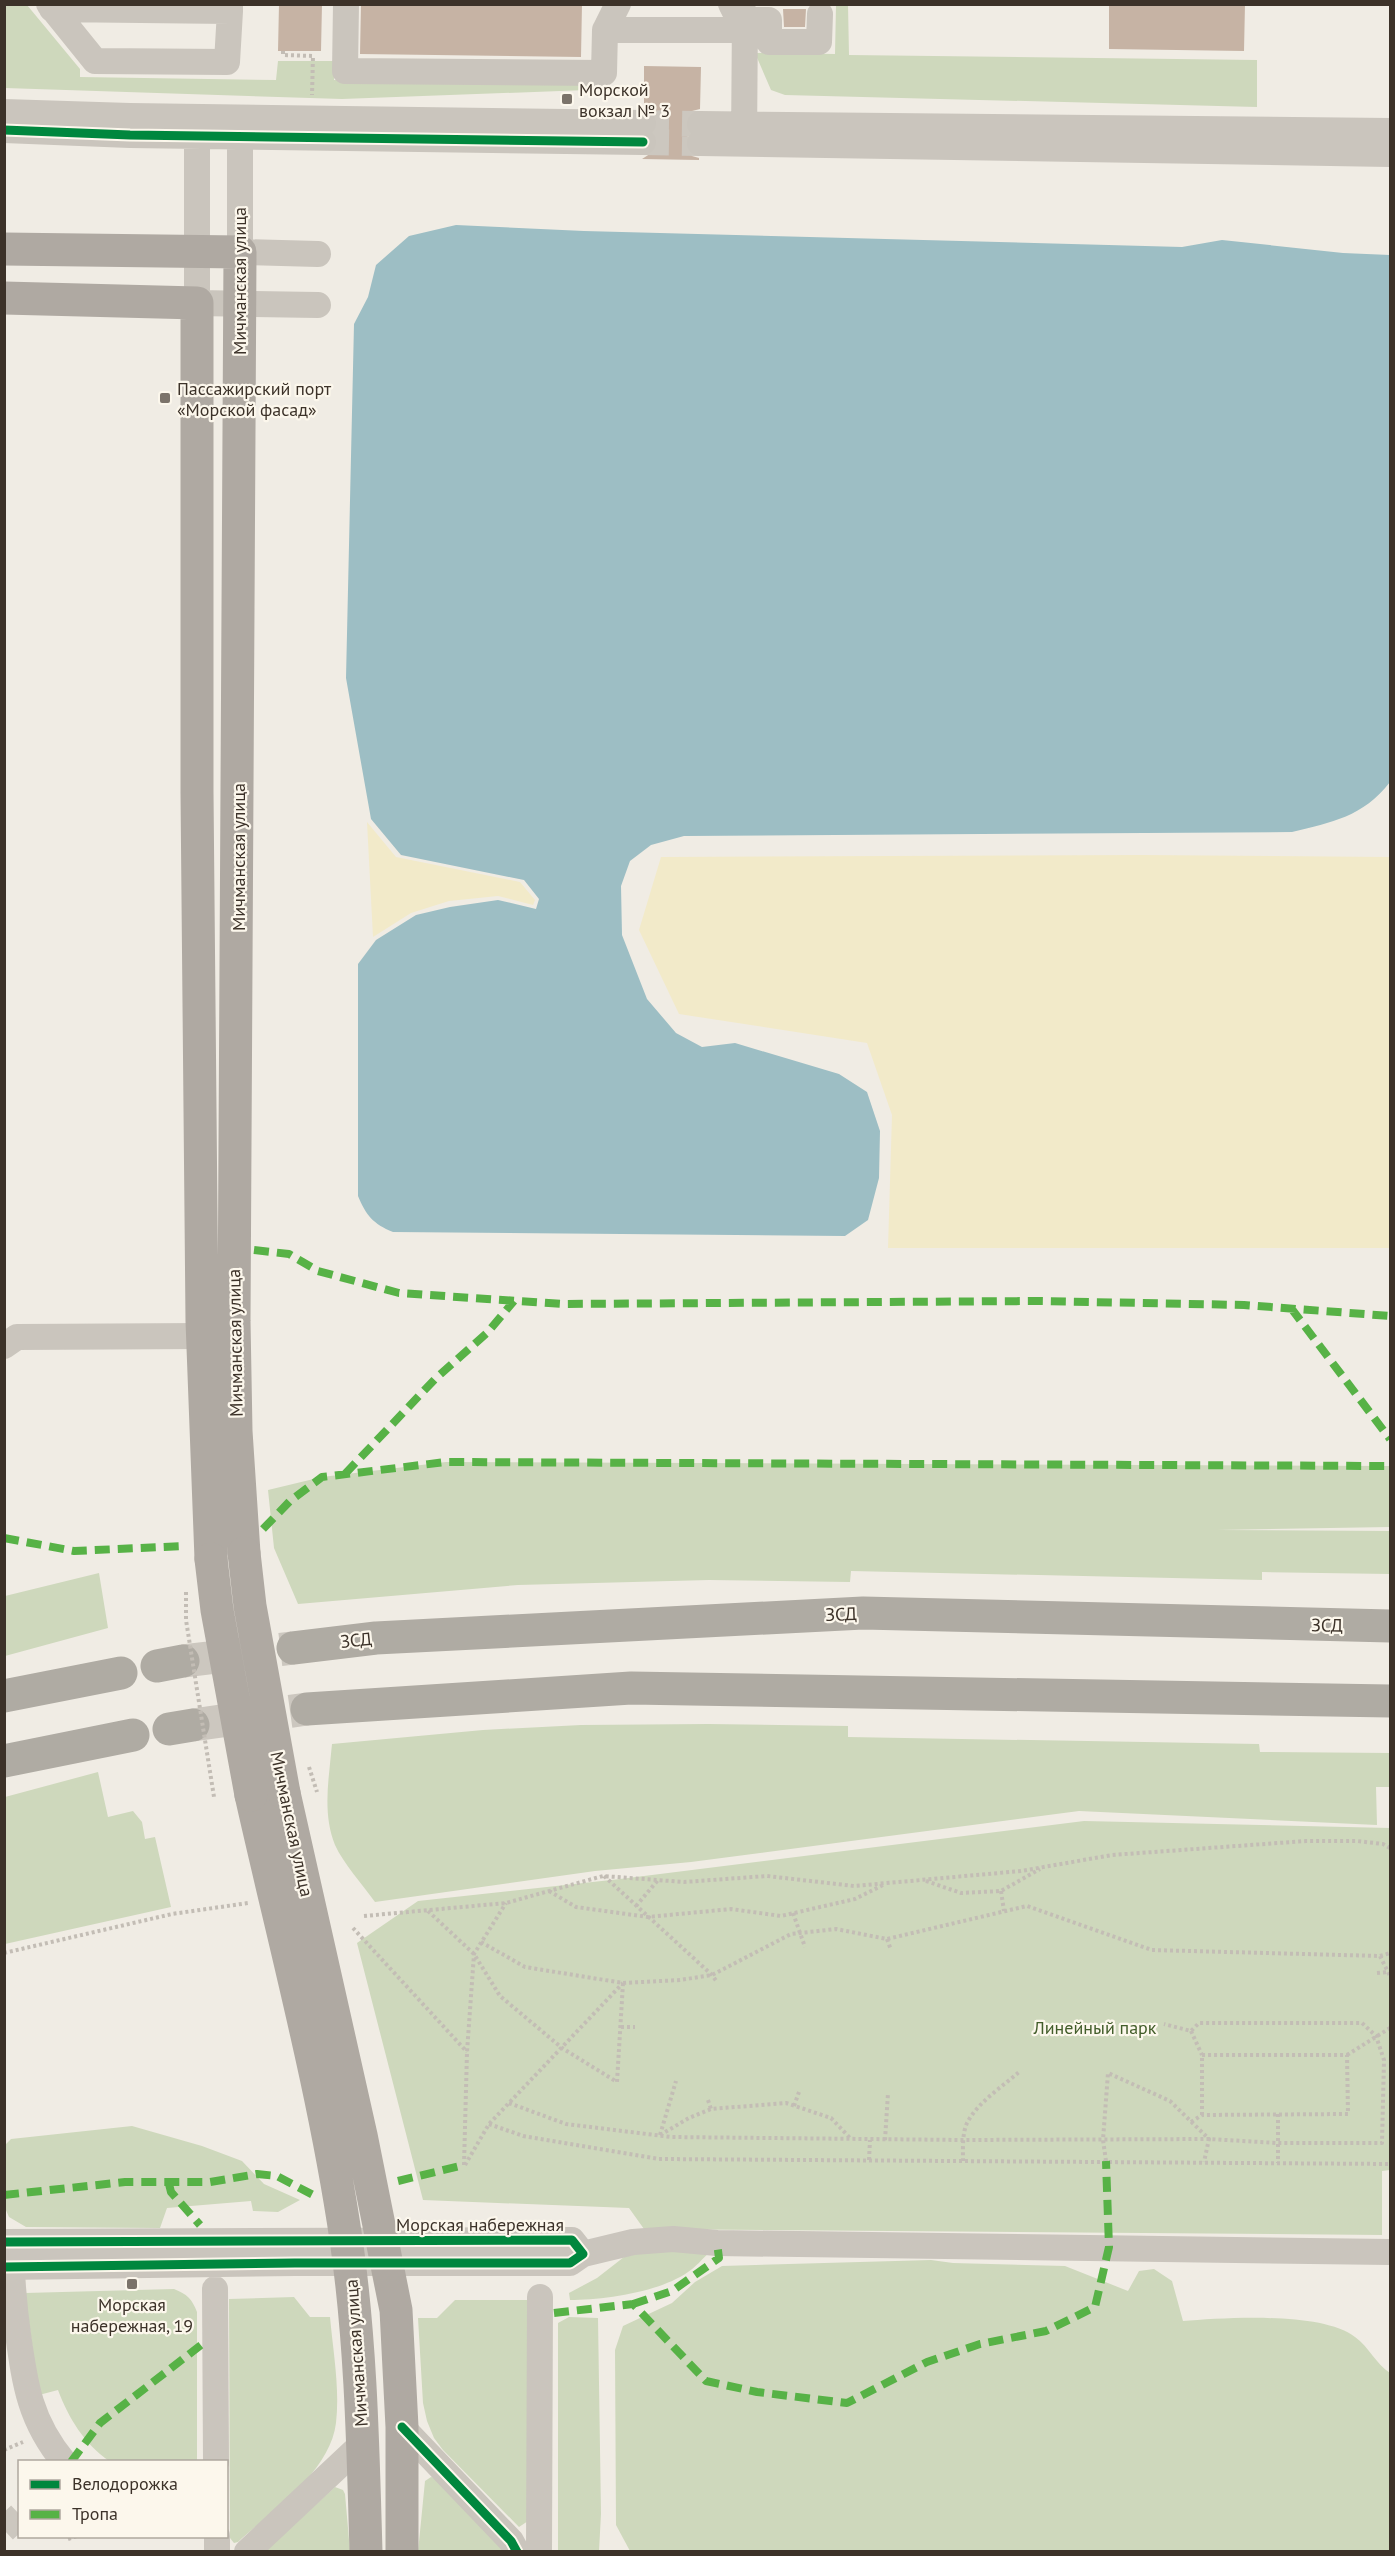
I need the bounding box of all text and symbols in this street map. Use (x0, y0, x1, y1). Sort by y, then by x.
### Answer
place label: Морской вокзал № 3 (579, 78, 670, 122)
marker: Морской вокзал № 3 (560, 92, 574, 106)
street label: Мичманская улица (228, 207, 251, 355)
place label: Пассажирский порт «Морской фасад» (177, 377, 332, 421)
marker: Пассажирский порт «Морской фасад» (158, 391, 172, 405)
street label: Мичманская улица (227, 783, 250, 931)
street label: Мичманская улица (222, 1269, 248, 1417)
street label: ЗСД (825, 1602, 857, 1626)
street label: ЗСД (1311, 1613, 1343, 1637)
street label: ЗСД (339, 1627, 373, 1653)
street label: Мичманская улица (265, 1749, 319, 1899)
park label: Линейный парк (1033, 2016, 1157, 2039)
street label: Морская набережная (396, 2213, 564, 2236)
marker: Морская набережная, 19 (125, 2277, 139, 2291)
street label: Мичманская улица (339, 2278, 373, 2428)
place label: Морская набережная, 19 (71, 2293, 193, 2337)
legend (18, 2460, 228, 2538)
text: Велодорожка (72, 2472, 178, 2495)
text: Тропа (72, 2502, 118, 2525)

